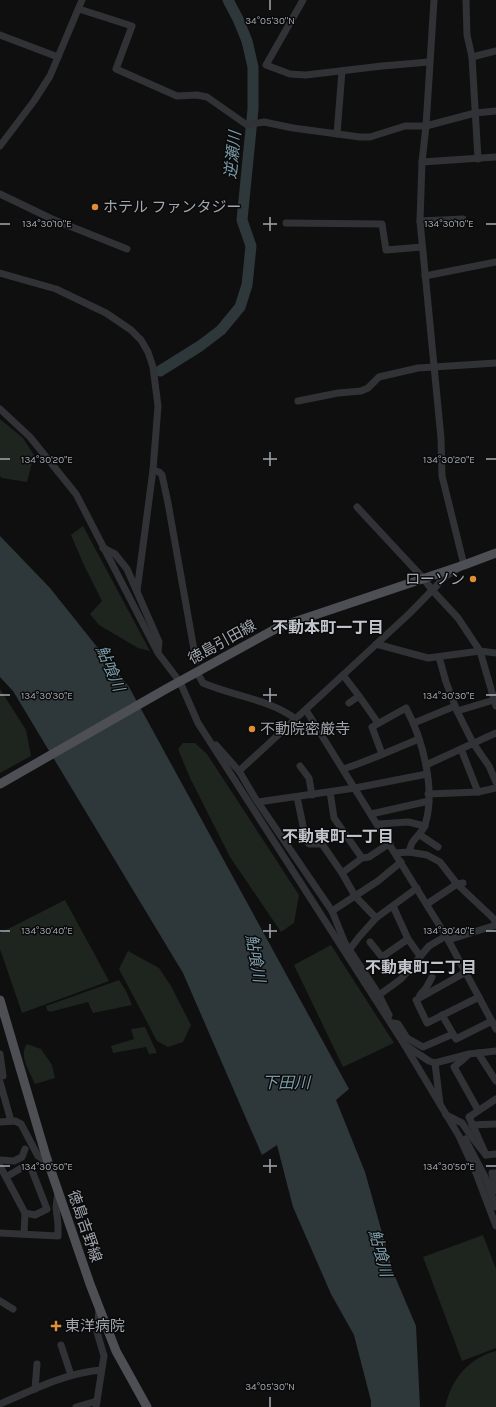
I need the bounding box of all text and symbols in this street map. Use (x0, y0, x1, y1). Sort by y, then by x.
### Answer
text: 34°05'30"N (245, 15, 295, 27)
water label: 逆瀬川 (221, 128, 245, 180)
place label: ホテル ファンタジー (103, 198, 242, 216)
marker: ホテル ファンタジー (90, 202, 100, 212)
text: 134°30'10"E (22, 218, 72, 230)
text: 134°30'10"E (424, 218, 474, 230)
text: 134°30'20"E (21, 454, 73, 466)
text: 134°30'20"E (423, 454, 475, 466)
place label: ローソン (405, 570, 465, 588)
marker: ローソン (468, 574, 478, 584)
street label: 徳島引田線 (185, 616, 259, 668)
district label: 不動本町一丁目 (272, 618, 384, 637)
water label: 鮎喰川 (92, 642, 129, 696)
text: 134°30'30"E (21, 690, 73, 702)
text: 134°30'30"E (423, 690, 475, 702)
place label: 不動院密厳寺 (260, 720, 350, 738)
marker: 不動院密厳寺 (247, 724, 257, 734)
district label: 不動東町一丁目 (282, 827, 394, 846)
text: 134°30'40"E (21, 925, 73, 937)
text: 134°30'40"E (423, 925, 475, 937)
water label: 鮎喰川 (242, 933, 269, 985)
district label: 不動東町二丁目 (365, 958, 477, 977)
water label: 下田川 (262, 1073, 312, 1092)
text: 134°30'50"E (21, 1161, 73, 1173)
text: 134°30'50"E (423, 1161, 475, 1173)
street label: 徳島吉野線 (64, 1188, 106, 1264)
water label: 鮎喰川 (365, 1227, 396, 1281)
place label: 東洋病院 (65, 1317, 125, 1335)
marker: 東洋病院 (50, 1320, 62, 1332)
text: 34°05'30"N (245, 1381, 295, 1393)

